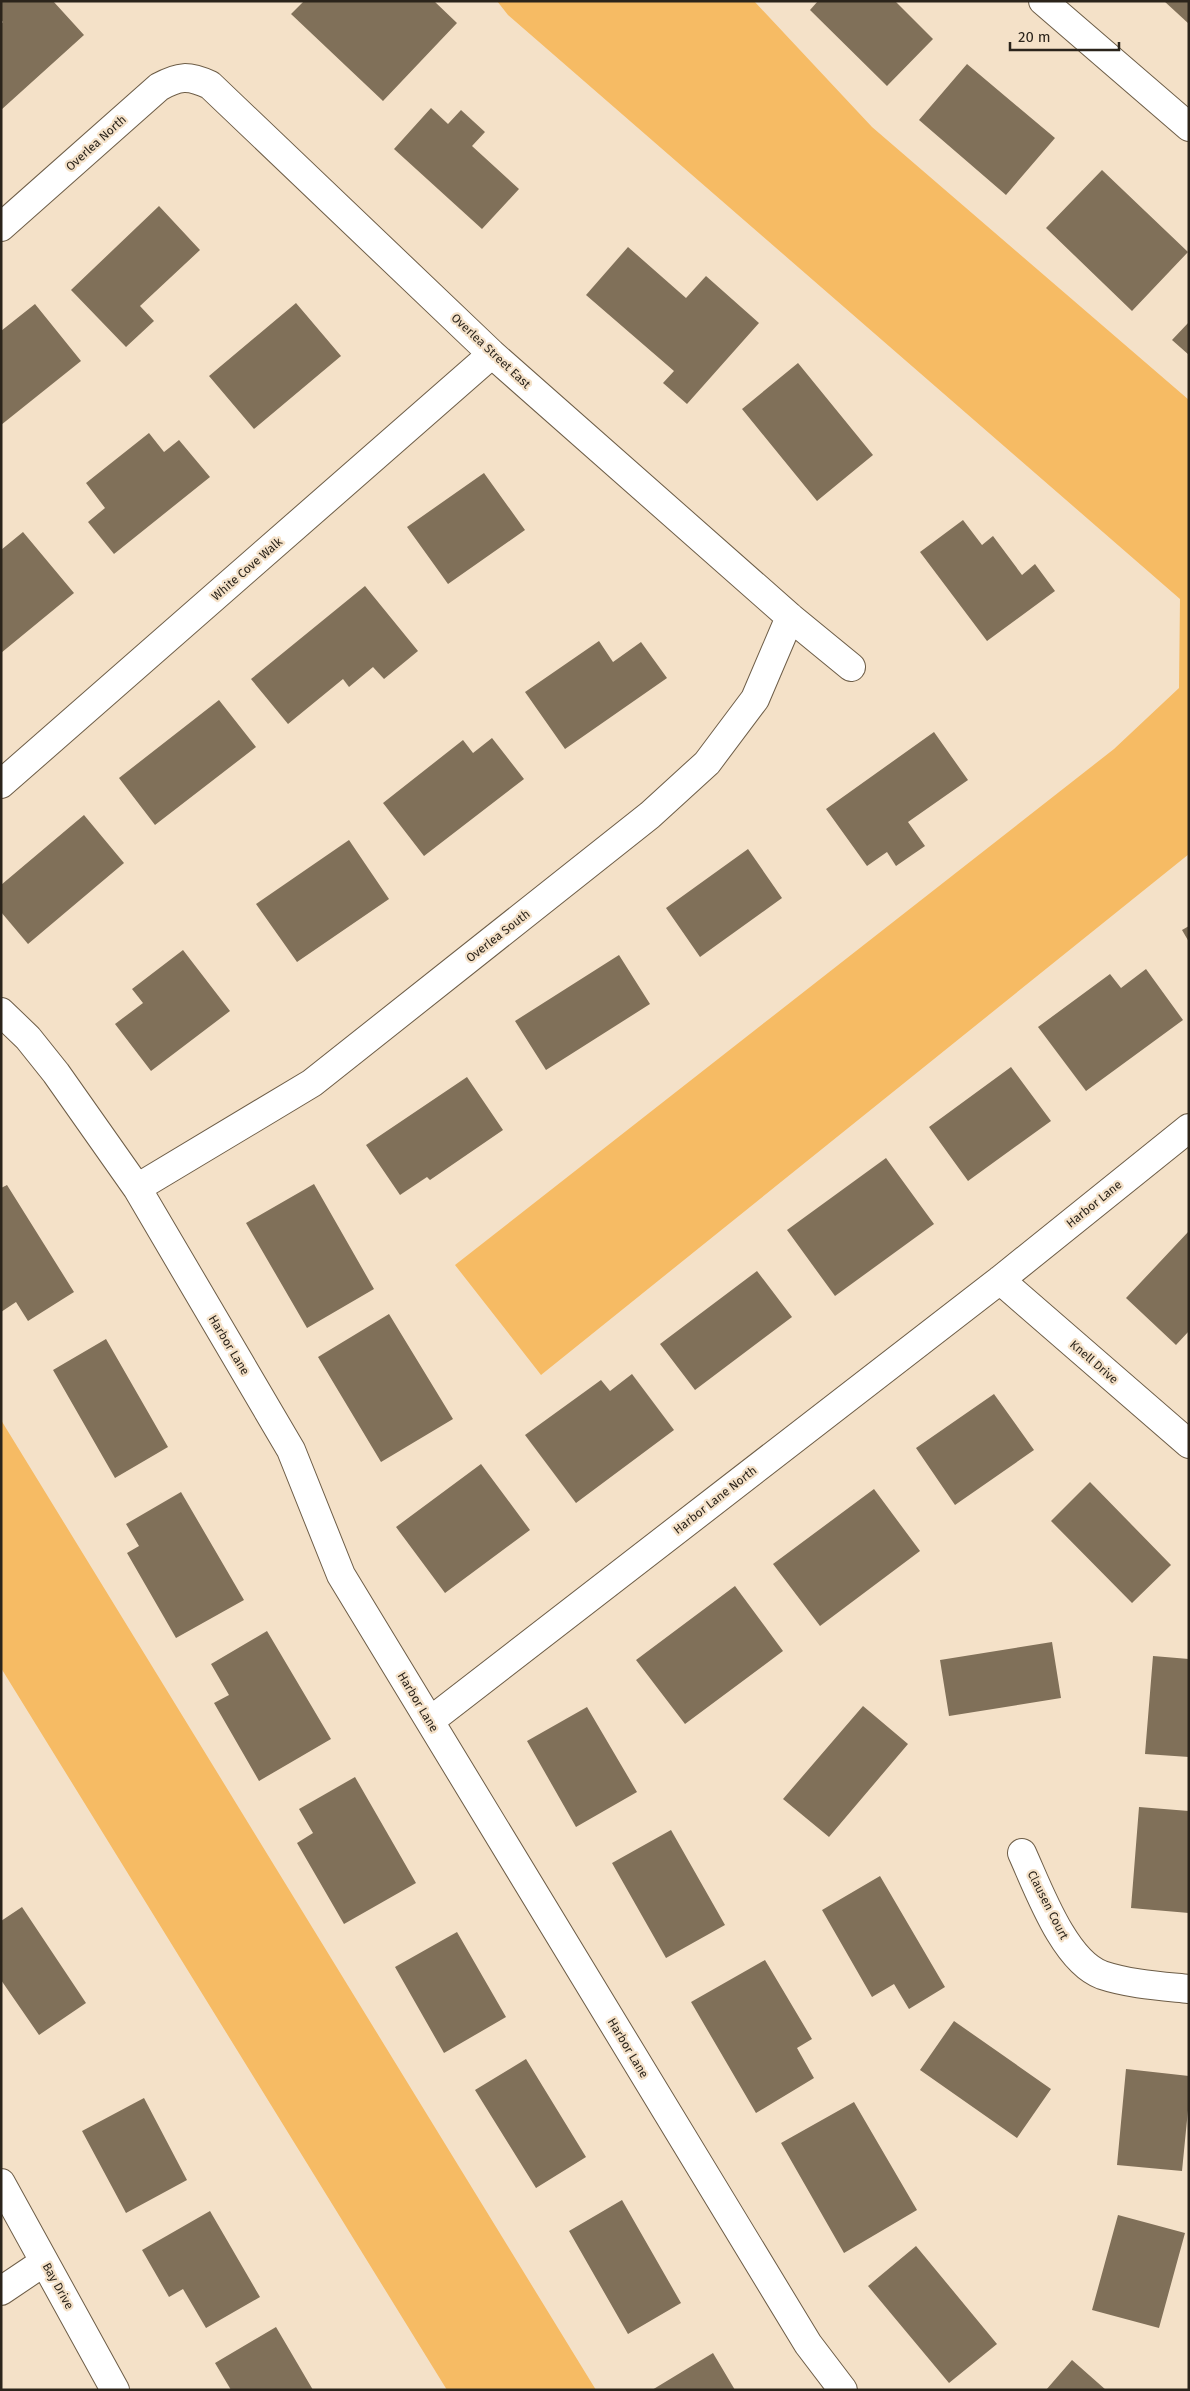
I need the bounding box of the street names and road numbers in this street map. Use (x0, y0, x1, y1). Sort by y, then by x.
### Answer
street label: Overlea North (63, 112, 129, 174)
street label: Overlea Street East (448, 311, 534, 392)
street label: White Cove Walk (209, 534, 286, 603)
street label: Overlea South (463, 907, 533, 965)
street label: Harbor Lane (1063, 1177, 1125, 1231)
street label: Harbor Lane (206, 1313, 252, 1377)
street label: Knell Drive (1067, 1337, 1121, 1387)
street label: Harbor Lane North (671, 1463, 759, 1537)
street label: Harbor Lane (395, 1670, 441, 1734)
street label: Clausen Court (1025, 1868, 1072, 1942)
street label: Harbor Lane (605, 2016, 651, 2080)
street label: Bay Drive (40, 2260, 76, 2312)

